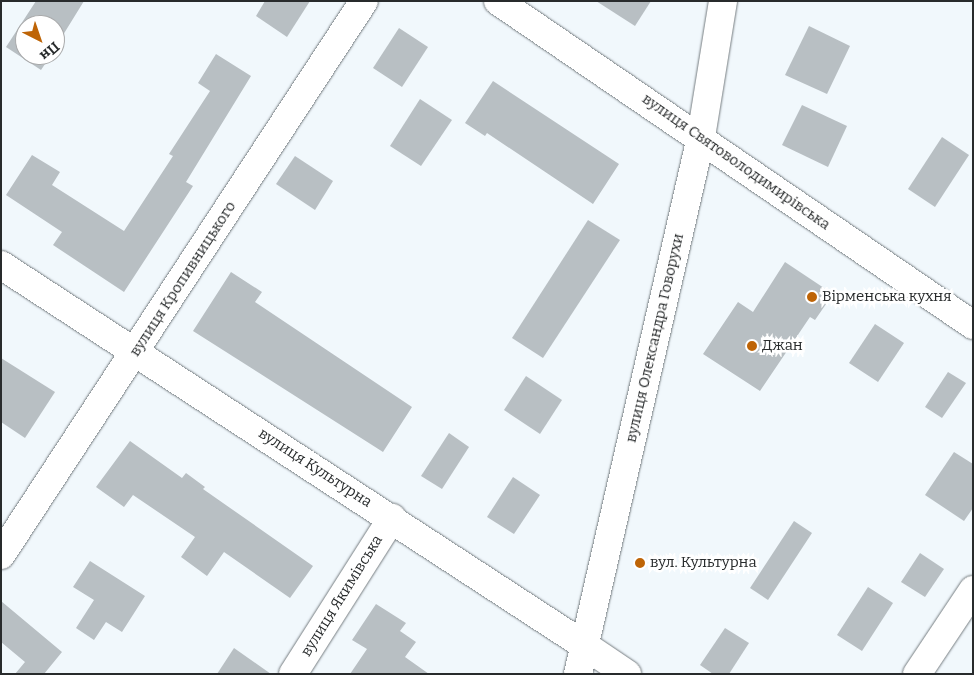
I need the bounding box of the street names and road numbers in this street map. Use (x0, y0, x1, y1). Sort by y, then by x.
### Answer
street label: вулиця Святоволодимирівська (639, 90, 833, 234)
street label: вулиця Кропивницького (126, 198, 240, 360)
street label: вулиця Олександра Говорухи (622, 232, 688, 444)
street label: вулиця Культурна (255, 425, 375, 511)
street label: вулиця Якимівська (297, 532, 387, 660)

